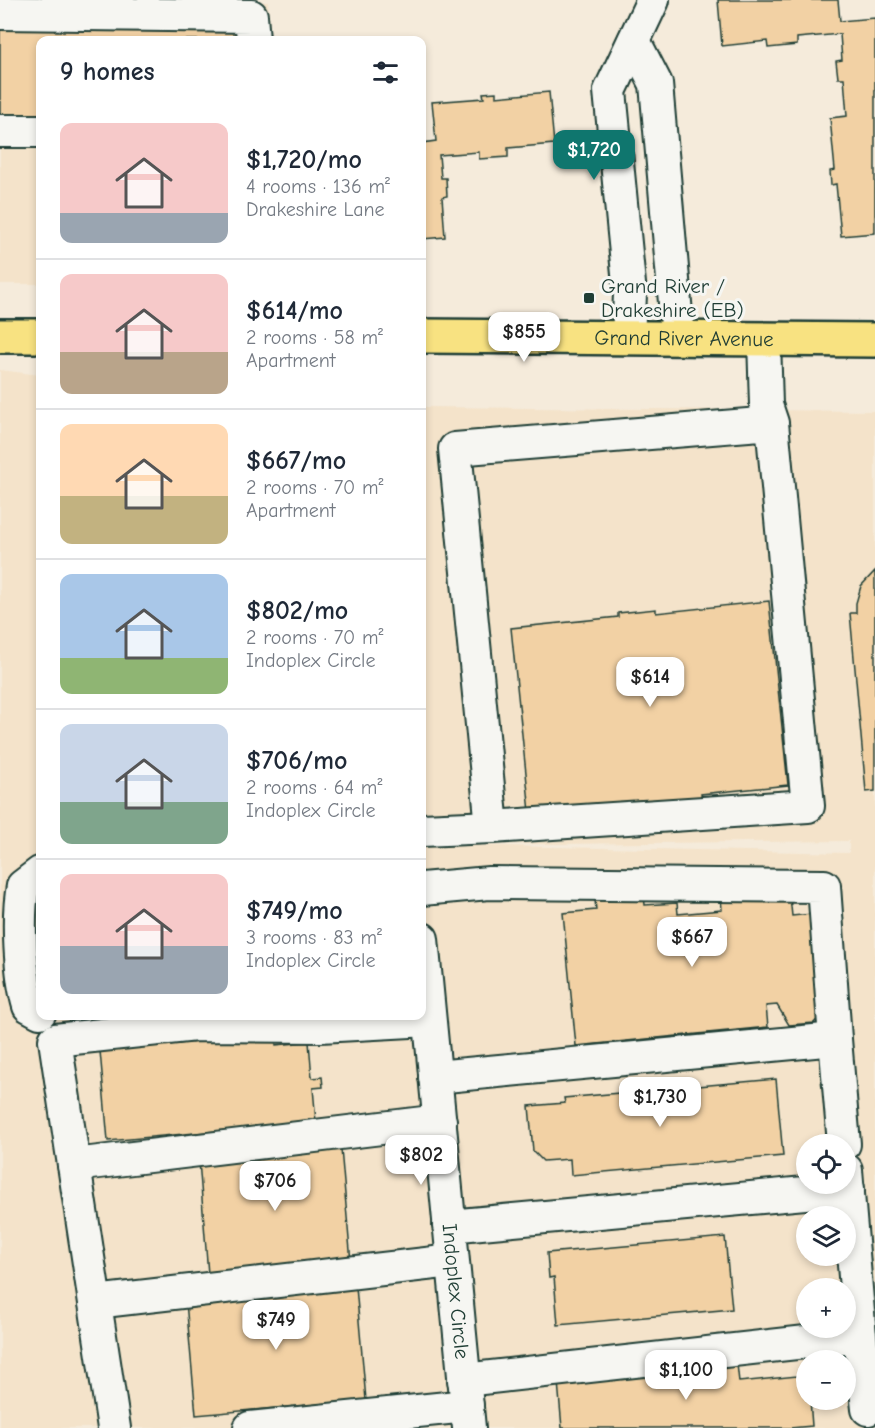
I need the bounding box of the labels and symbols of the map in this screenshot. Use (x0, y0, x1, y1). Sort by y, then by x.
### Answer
pin: $1,720 (545, 130, 643, 181)
place label: Grand River / Drakeshire (EB) (601, 274, 744, 322)
marker: Grand River / Drakeshire (EB) (582, 291, 596, 305)
pin: $855 (488, 312, 560, 363)
street label: Grand River Avenue (594, 326, 774, 351)
pin: $614 (614, 657, 686, 708)
pin: $667 (656, 917, 728, 968)
pin: $1,730 (611, 1077, 709, 1128)
pin: $802 (385, 1135, 457, 1186)
pin: $706 (239, 1161, 311, 1212)
street label: Indoplex Circle (437, 1223, 474, 1360)
pin: $749 (240, 1300, 312, 1351)
pin: $1,100 (637, 1350, 735, 1401)

